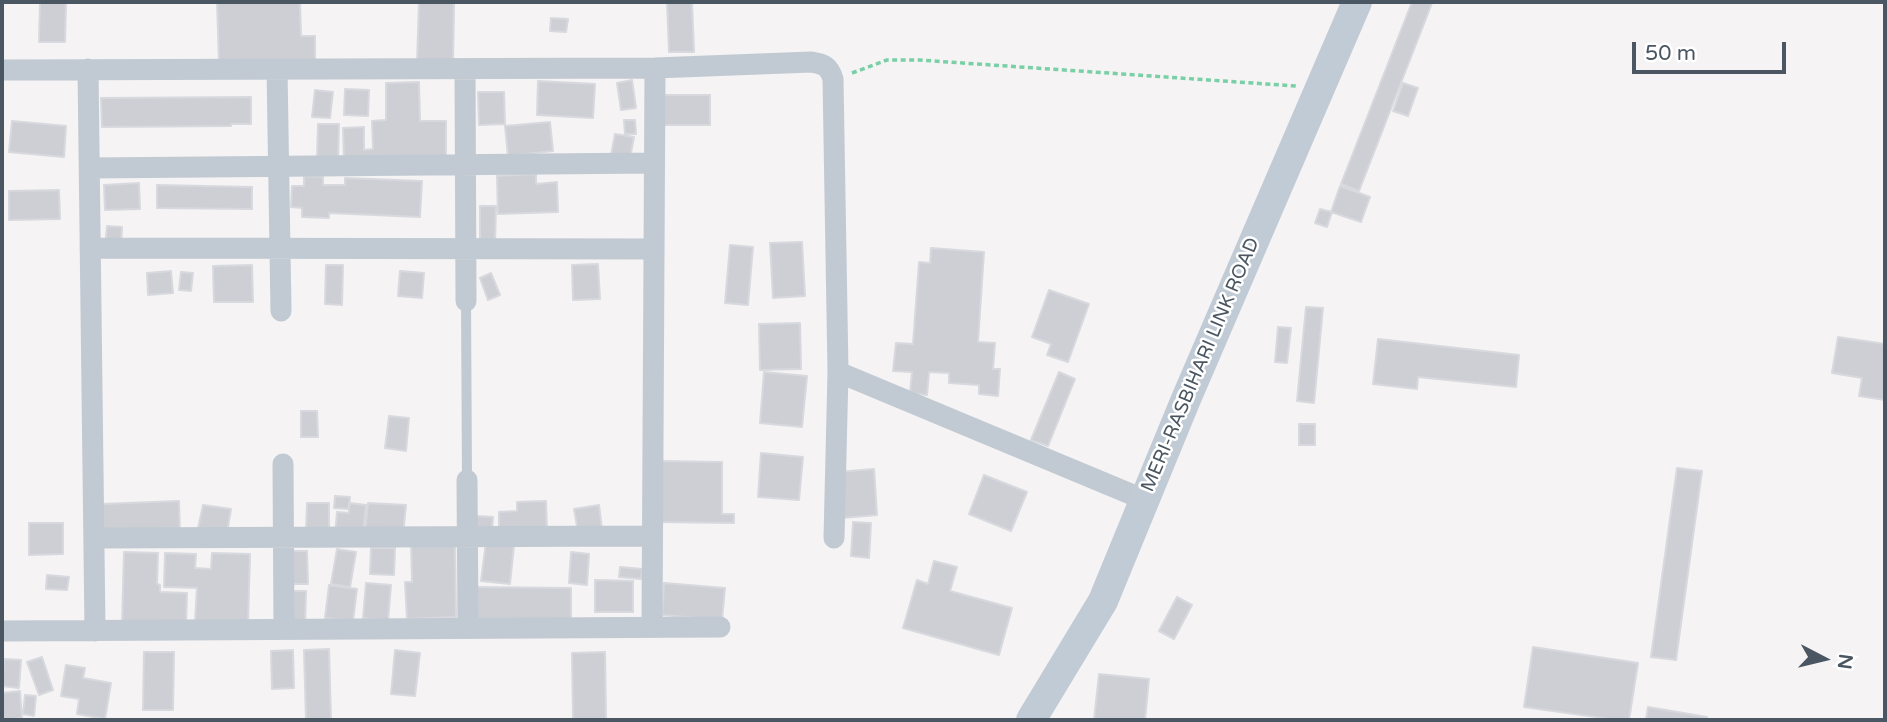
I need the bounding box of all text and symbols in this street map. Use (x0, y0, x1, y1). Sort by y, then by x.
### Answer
scale bar (1635, 28, 1789, 72)
text: 50 m (1645, 41, 1696, 66)
street label: MERI-RASBIHARI LINK ROAD (1137, 234, 1265, 496)
north arrow (1789, 624, 1859, 694)
text: N (1833, 653, 1857, 670)

